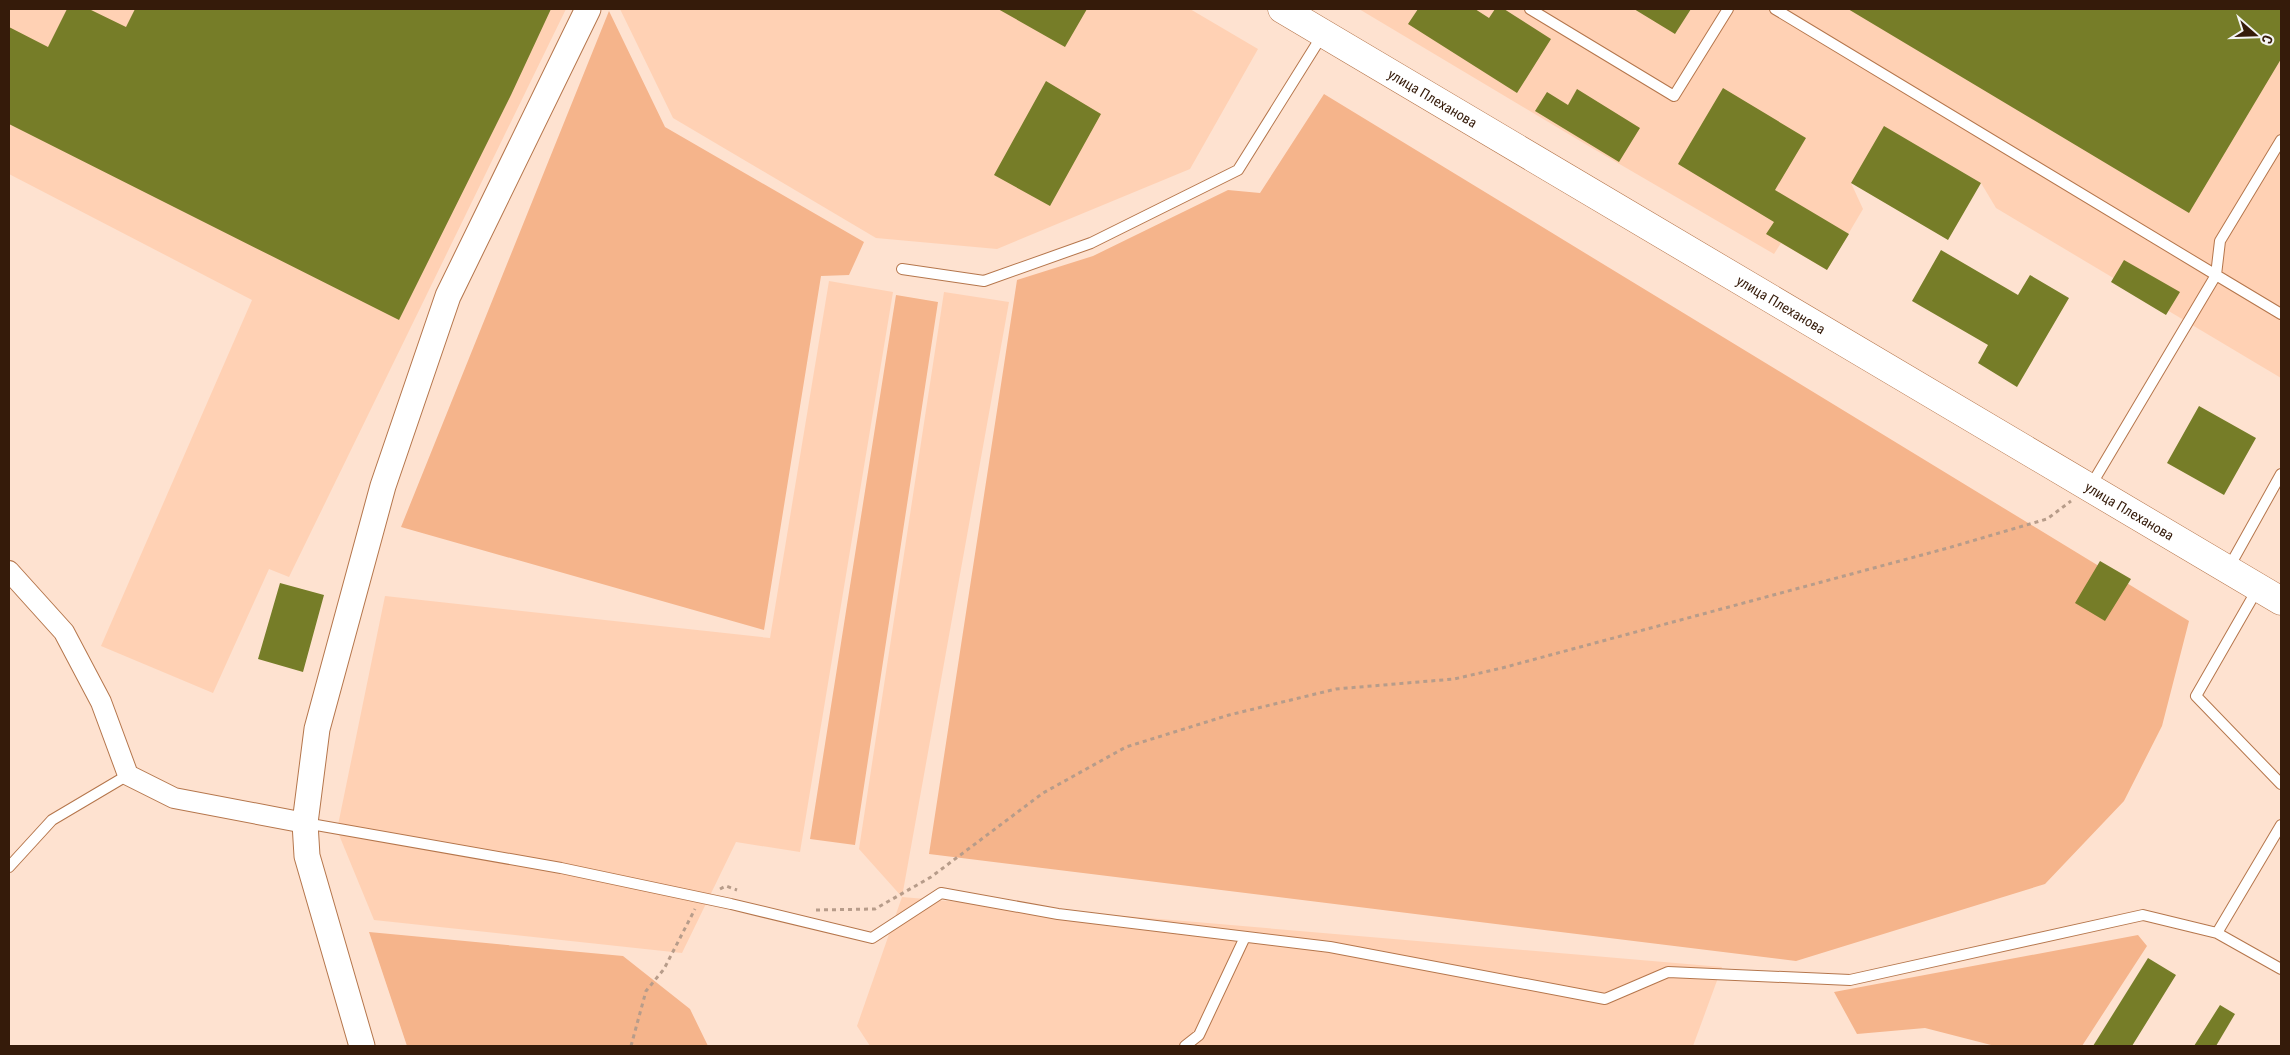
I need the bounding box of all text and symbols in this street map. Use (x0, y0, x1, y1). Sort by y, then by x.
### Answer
north arrow (2230, 10, 2280, 60)
text: С (2258, 33, 2276, 46)
street label: улица Плеханова (1385, 66, 1480, 131)
street label: улица Плеханова (1734, 272, 1828, 337)
street label: улица Плеханова (2082, 479, 2177, 544)

